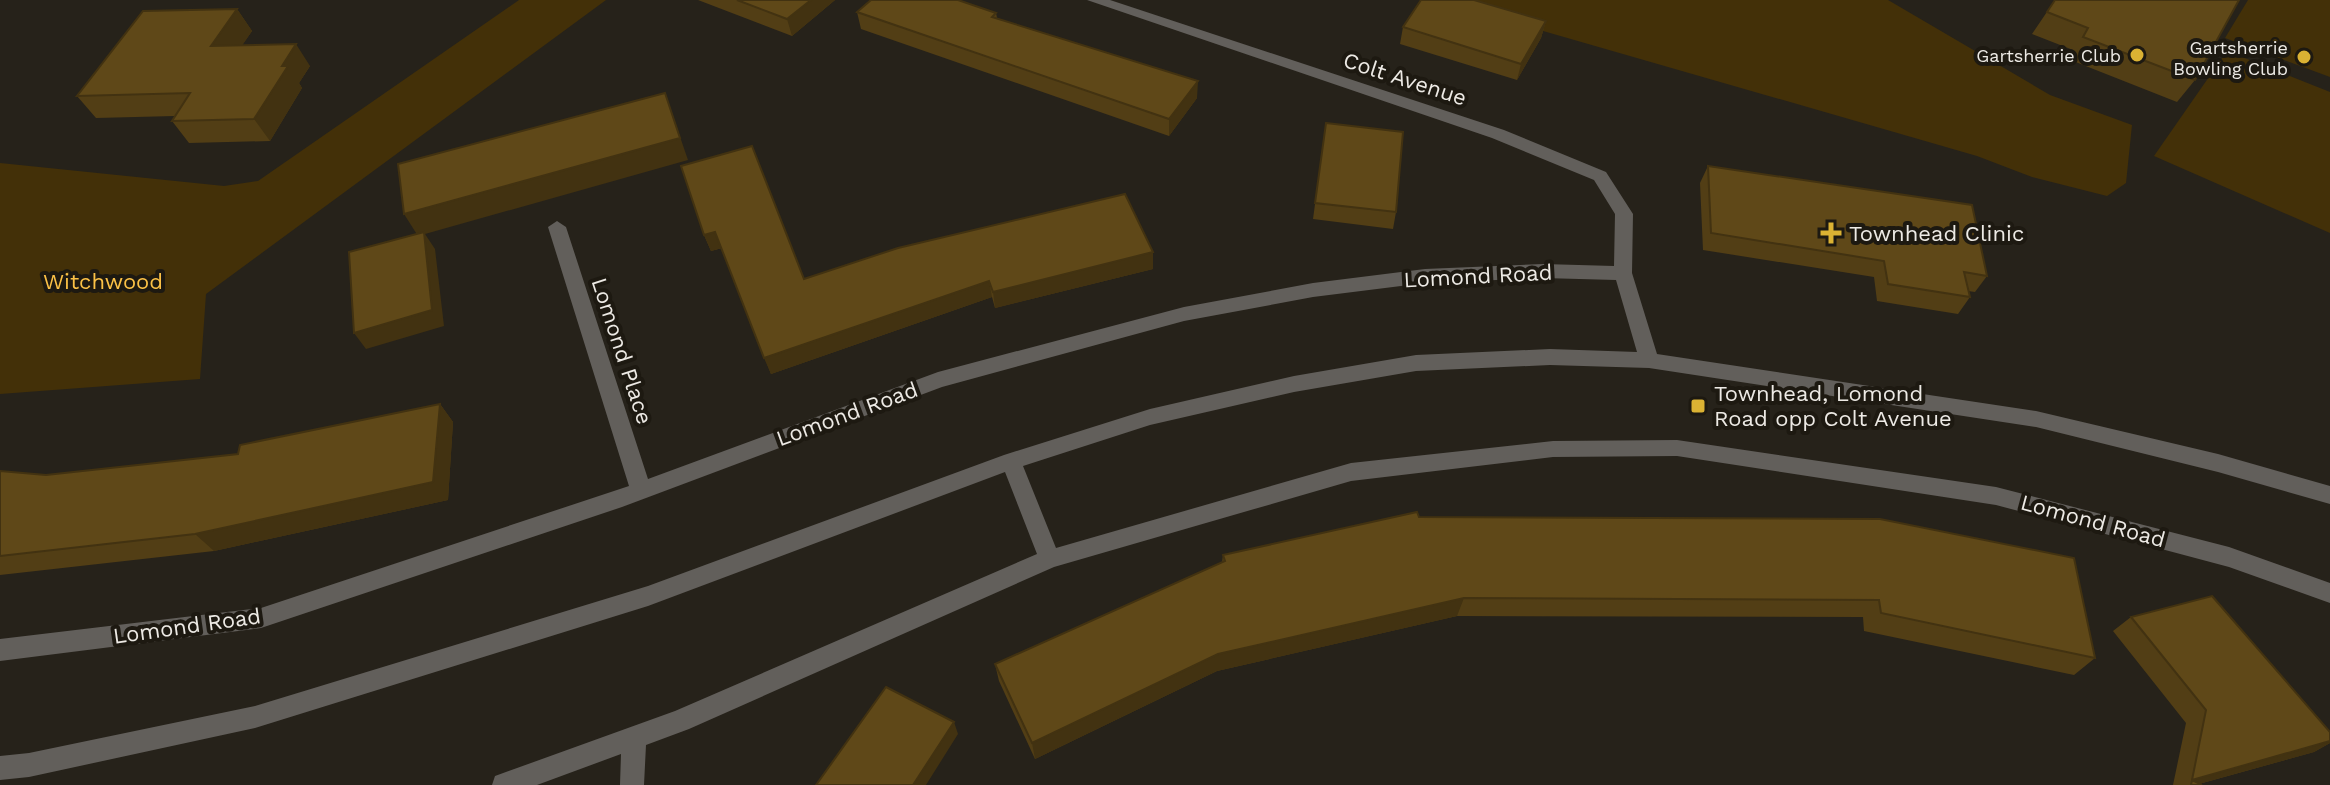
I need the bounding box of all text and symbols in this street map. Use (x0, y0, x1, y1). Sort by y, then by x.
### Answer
place label: Gartsherrie Bowling Club (2173, 37, 2288, 79)
place label: Gartsherrie Club (1976, 45, 2121, 66)
marker: Gartsherrie Club (2128, 46, 2146, 64)
street label: Colt Avenue (1340, 47, 1470, 111)
marker: Gartsherrie Bowling Club (2295, 48, 2313, 66)
place label: Townhead Clinic (1849, 221, 2024, 246)
marker: Townhead Clinic (1820, 222, 1842, 244)
street label: Lomond Road (1403, 260, 1553, 292)
park label: Witchwood (43, 269, 163, 294)
street label: Lomond Place (587, 275, 657, 427)
street label: Lomond Road (773, 377, 921, 451)
place label: Townhead, Lomond Road opp Colt Avenue (1714, 381, 1952, 431)
marker: Townhead, Lomond Road opp Colt Avenue (1689, 397, 1707, 415)
street label: Lomond Road (2018, 490, 2168, 552)
street label: Lomond Road (112, 603, 262, 649)

